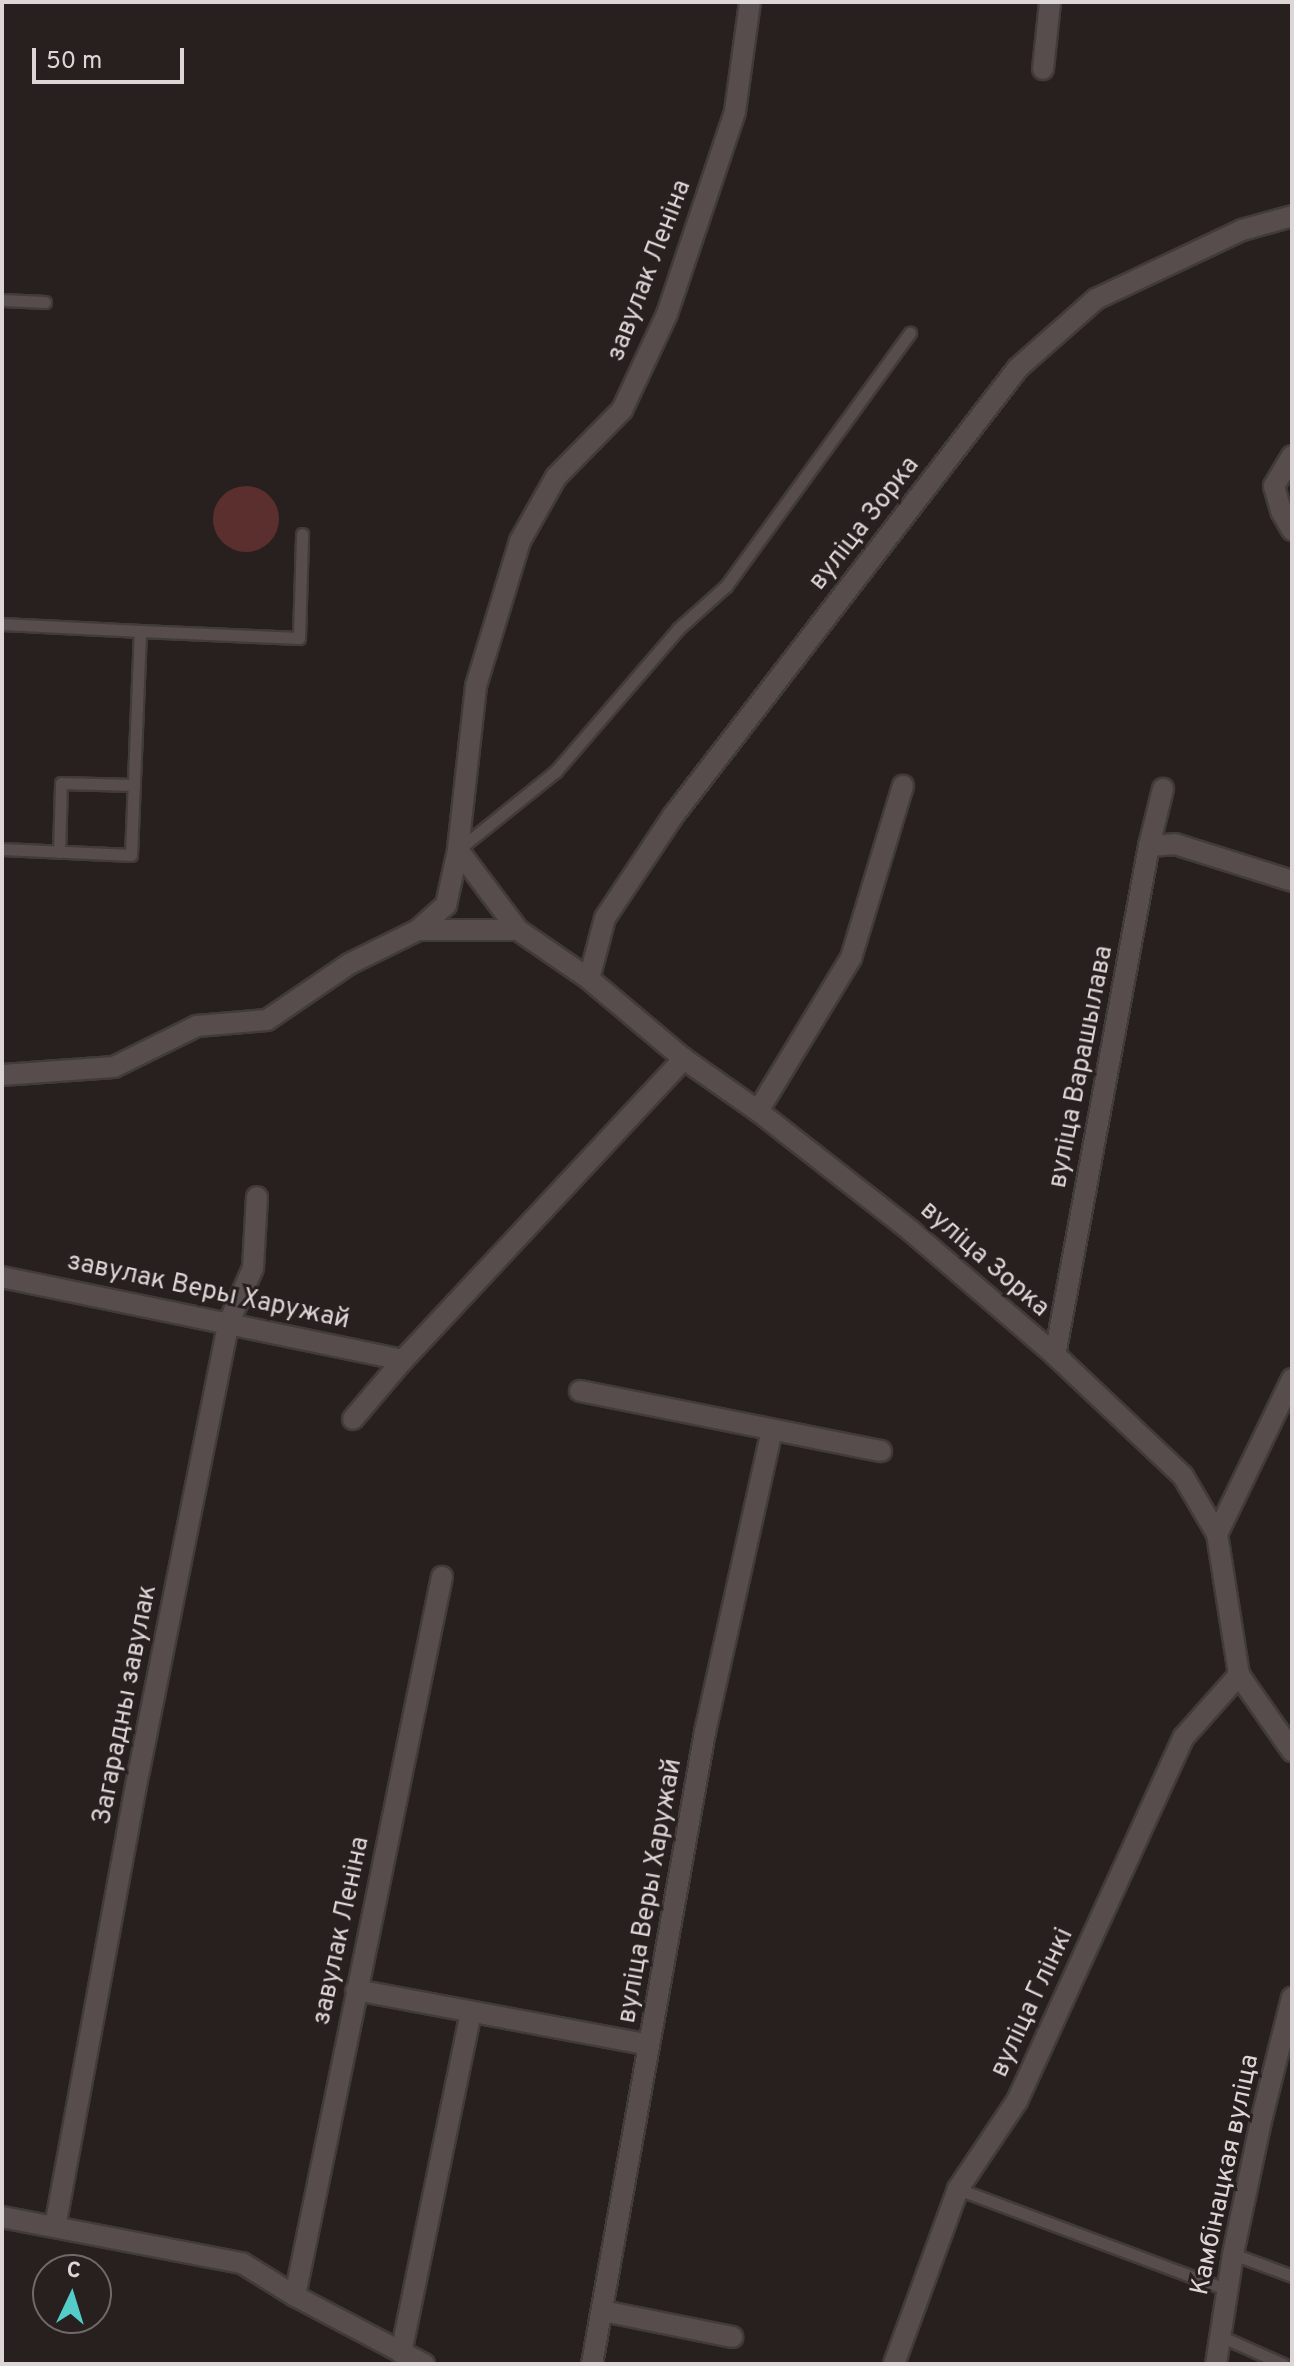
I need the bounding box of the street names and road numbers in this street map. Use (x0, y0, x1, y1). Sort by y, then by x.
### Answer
street label: завулак Леніна (601, 176, 699, 366)
street label: вуліца Зорка (803, 451, 927, 597)
street label: вуліца Варашылава (1043, 943, 1121, 1191)
street label: вуліца Зорка (913, 1195, 1055, 1325)
street label: завулак Веры Харужай (64, 1247, 352, 1337)
street label: Загарадны завулак (87, 1582, 165, 1828)
street label: вуліца Веры Харужай (612, 1756, 690, 2026)
street label: завулак Леніна (307, 1834, 377, 2028)
street label: вуліца Глінкі (985, 1924, 1081, 2082)
street label: Камбінацкая вуліца (1185, 2052, 1267, 2298)

